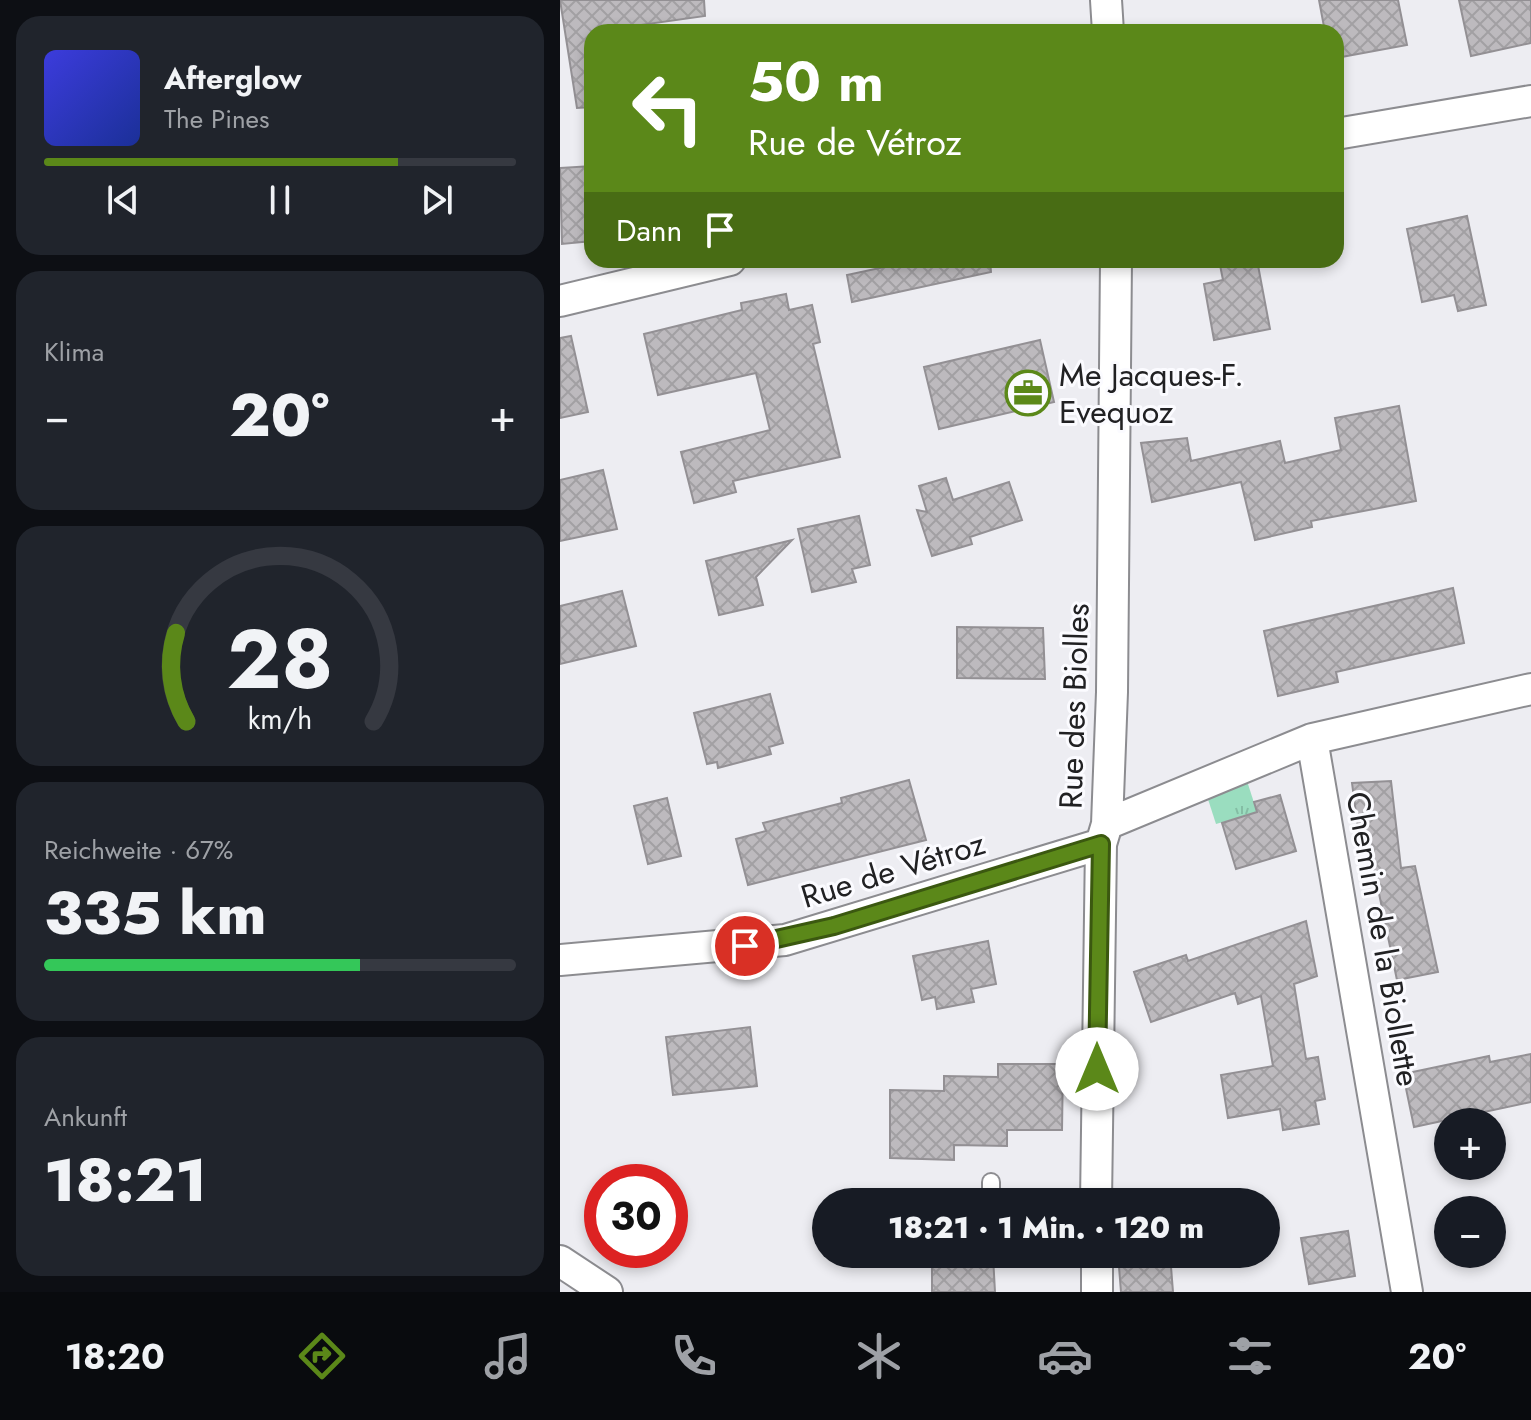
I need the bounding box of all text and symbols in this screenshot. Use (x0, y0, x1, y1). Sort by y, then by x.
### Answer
text: 50 m (748, 41, 884, 122)
icon: left (616, 56, 720, 160)
text: Afterglow (164, 57, 301, 100)
text: The Pines (164, 100, 269, 138)
text: Rue de Vétroz (748, 116, 962, 168)
icon: previous (101, 178, 145, 222)
icon: pause (258, 178, 302, 222)
icon: next (415, 178, 459, 222)
icon: arrive (698, 208, 742, 252)
text: Dann (616, 209, 682, 252)
text: Klima (44, 333, 104, 371)
place label: Me Jacques-F. Evequoz (1059, 352, 1244, 435)
office icon: Me Jacques-F. Evequoz (1004, 369, 1052, 417)
text: 20° (230, 372, 329, 459)
text: − (44, 384, 70, 448)
text: + (489, 384, 516, 448)
text: 28 (227, 599, 333, 719)
street label: Rue des Biolles (1047, 602, 1101, 810)
text: km/h (248, 698, 312, 740)
street label: Chemin de la Biollette (1334, 788, 1432, 1090)
street label: Rue de Vétroz (795, 820, 991, 920)
text: Reichweite · 67% (44, 831, 233, 869)
text: 335 km (44, 870, 266, 957)
pin (711, 912, 779, 980)
icon: arrive (723, 924, 767, 968)
position arrow (1055, 1027, 1139, 1111)
text: Ankunft (44, 1098, 127, 1136)
map controls (1434, 1108, 1506, 1268)
button: + (1434, 1108, 1506, 1180)
text: 18:21 (44, 1137, 207, 1224)
speed limit sign: 30 (584, 1164, 688, 1268)
button: − (1434, 1196, 1506, 1268)
text: 18:21 · 1 Min. · 120 m (888, 1206, 1204, 1249)
icon: directions (294, 1328, 350, 1384)
icon: music (480, 1328, 536, 1384)
icon: phone (666, 1328, 722, 1384)
icon: climate (851, 1328, 907, 1384)
icon: car (1037, 1328, 1093, 1384)
icon: filters (1222, 1328, 1278, 1384)
text: 18:20 (65, 1330, 165, 1382)
text: 20° (1408, 1330, 1466, 1382)

